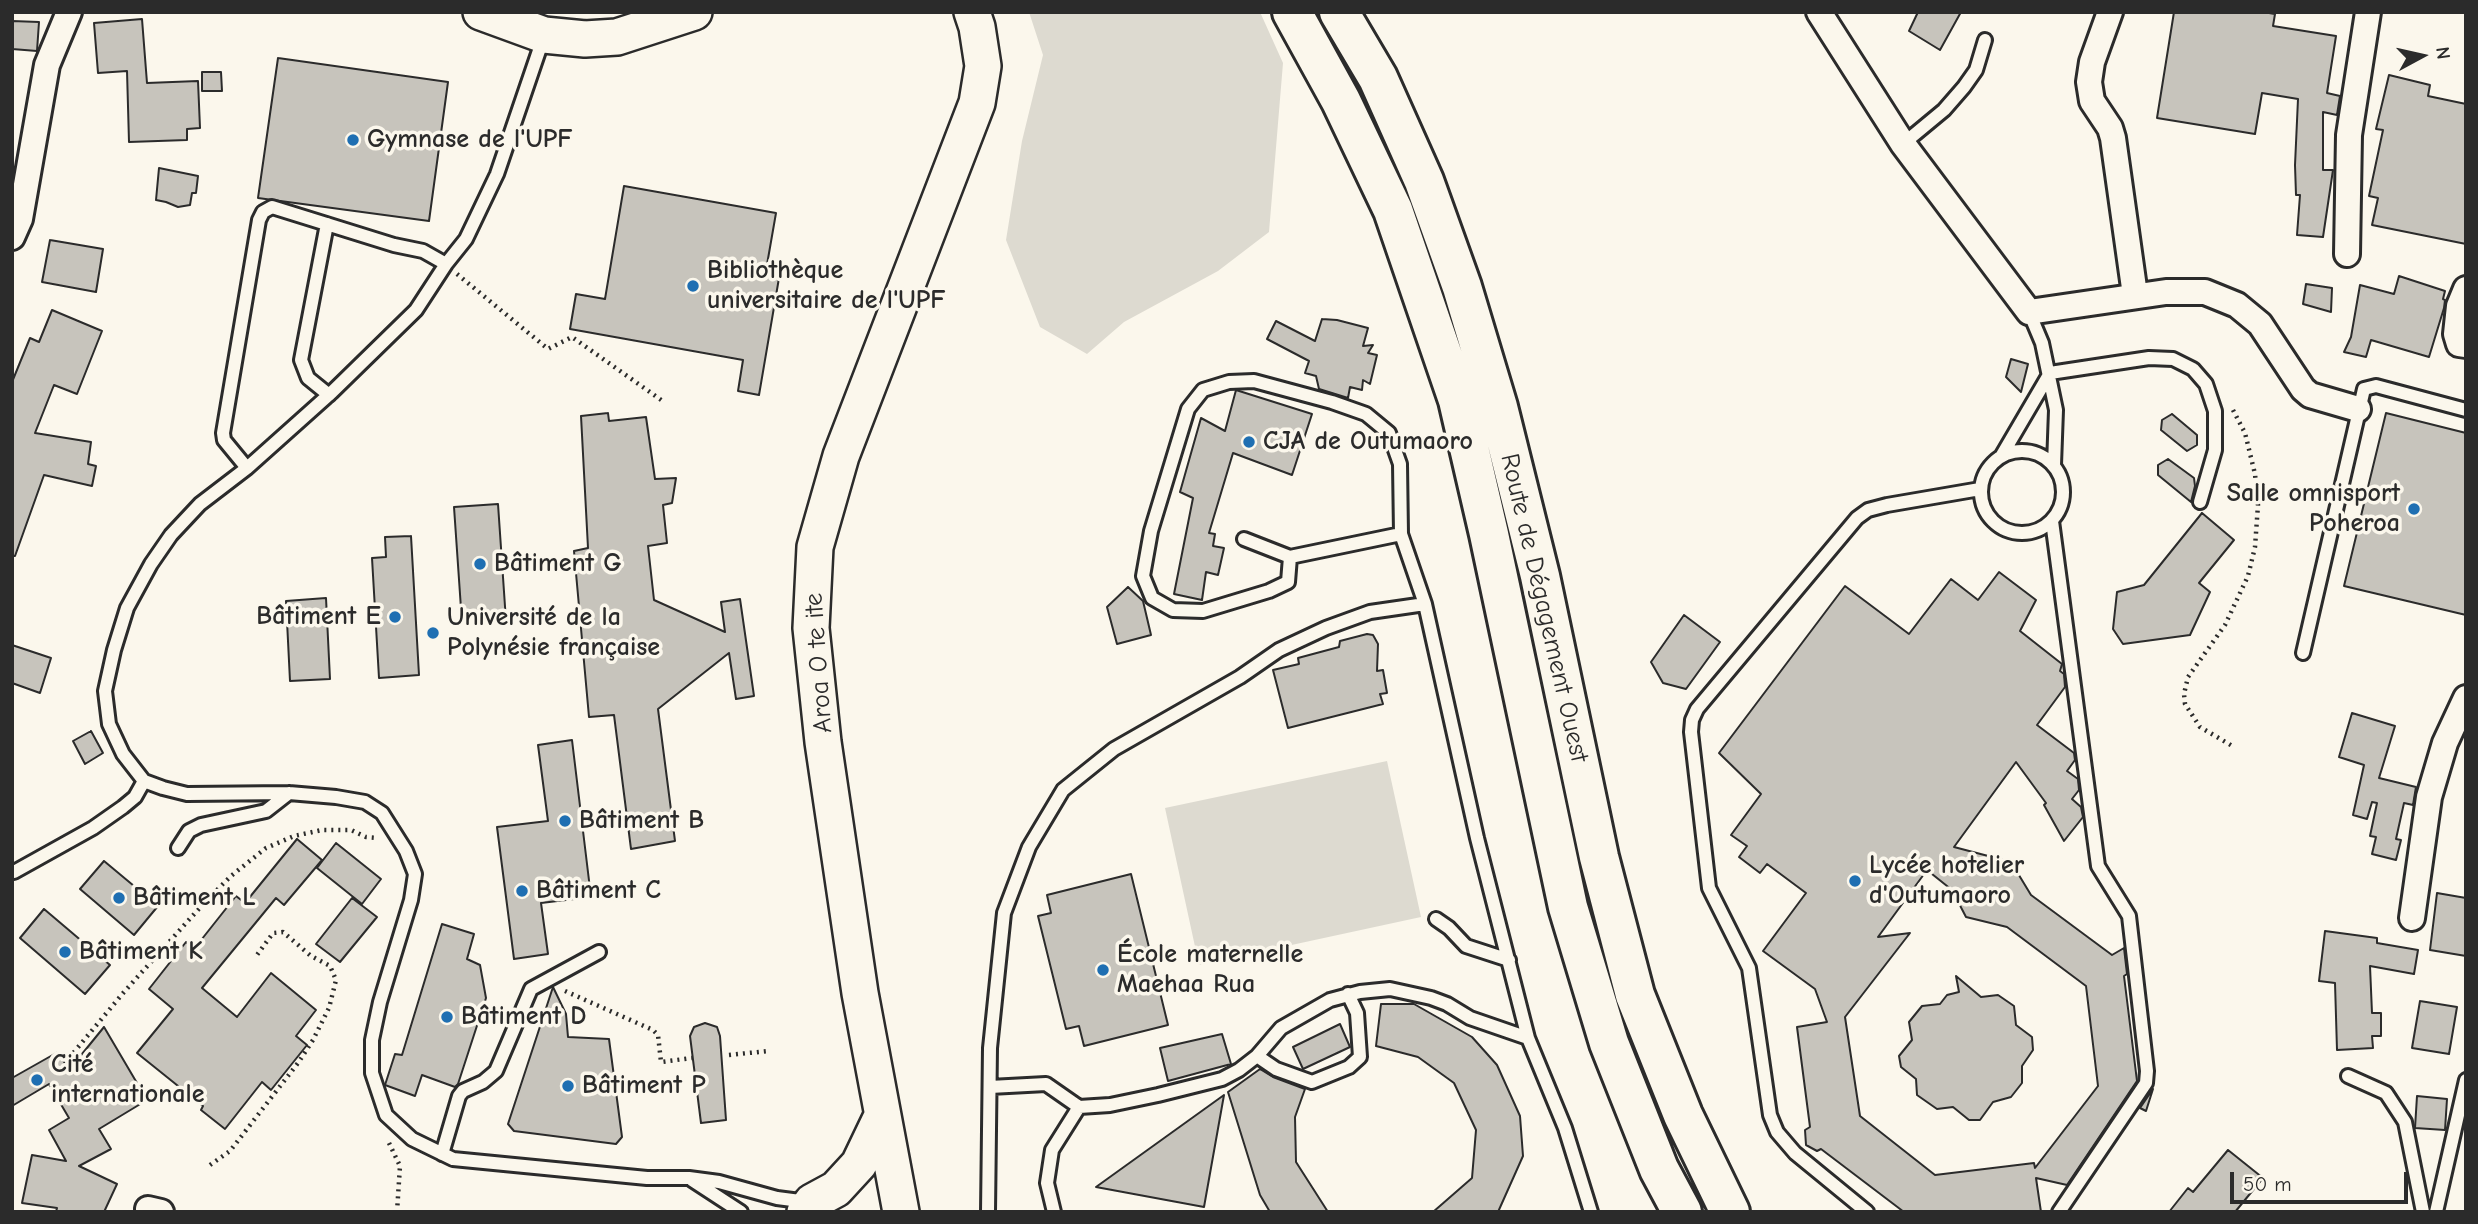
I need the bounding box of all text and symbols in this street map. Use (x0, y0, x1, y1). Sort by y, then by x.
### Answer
north arrow (2387, 21, 2457, 91)
text: N (2431, 45, 2455, 61)
place label: Gymnase de l'UPF (367, 124, 572, 156)
marker: Gymnase de l'UPF (345, 132, 361, 148)
place label: Bibliothèque universitaire de l'UPF (707, 255, 945, 316)
marker: Bibliothèque universitaire de l'UPF (685, 278, 701, 294)
place label: CJA de Outumaoro (1263, 426, 1473, 458)
marker: CJA de Outumaoro (1241, 434, 1257, 450)
street label: Route de Dégagement Ouest (1493, 451, 1595, 765)
place label: Salle omnisport Poheroa (2227, 478, 2400, 540)
marker: Salle omnisport Poheroa (2406, 501, 2422, 517)
place label: Bâtiment G (494, 548, 622, 580)
marker: Bâtiment G (472, 556, 488, 572)
street label: Aroa O te ite (799, 592, 839, 734)
place label: Bâtiment E (256, 601, 381, 633)
place label: Université de la Polynésie française (447, 602, 660, 664)
marker: Bâtiment E (387, 609, 403, 625)
marker: Université de la Polynésie française (425, 625, 441, 641)
place label: Bâtiment B (579, 805, 704, 837)
marker: Bâtiment B (557, 813, 573, 829)
place label: Lycée hotelier d'Outumaoro (1869, 850, 2024, 912)
marker: Lycée hotelier d'Outumaoro (1847, 873, 1863, 889)
place label: Bâtiment C (536, 875, 661, 907)
place label: Bâtiment L (133, 882, 256, 914)
marker: Bâtiment C (514, 883, 530, 899)
marker: Bâtiment L (111, 890, 127, 906)
place label: Bâtiment K (79, 936, 203, 968)
place label: École maternelle Maehaa Rua (1117, 939, 1303, 1000)
marker: Bâtiment K (57, 944, 73, 960)
marker: École maternelle Maehaa Rua (1095, 962, 1111, 978)
place label: Bâtiment D (461, 1001, 587, 1033)
marker: Bâtiment D (439, 1009, 455, 1025)
place label: Cité internationale (51, 1049, 204, 1110)
place label: Bâtiment P (582, 1070, 706, 1102)
marker: Cité internationale (29, 1072, 45, 1088)
marker: Bâtiment P (560, 1078, 576, 1094)
scale bar (2233, 1158, 2412, 1202)
text: 50 m (2243, 1172, 2292, 1196)

